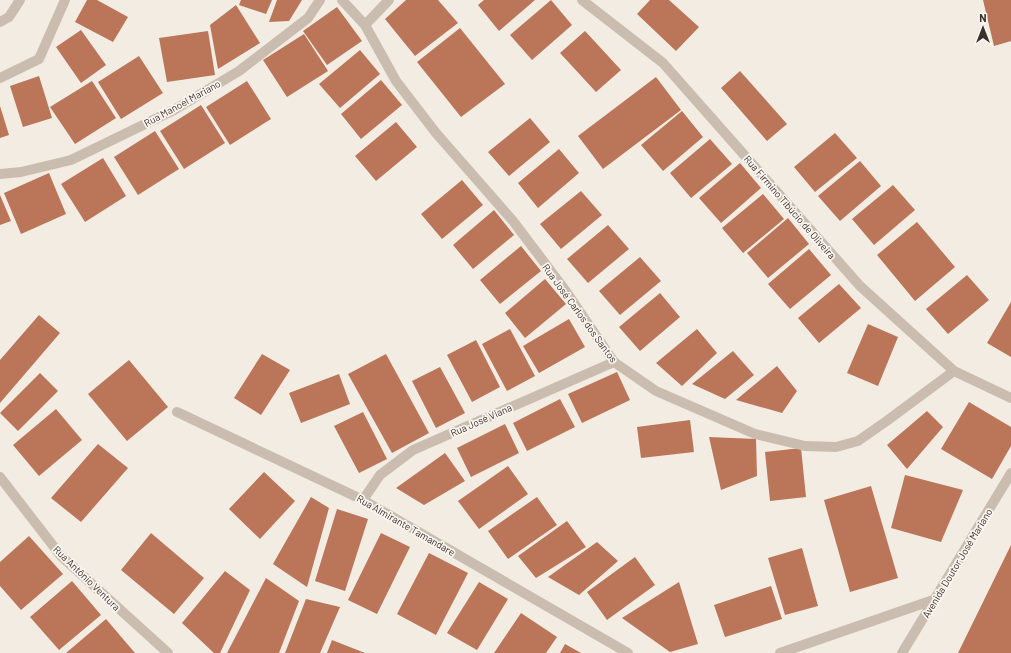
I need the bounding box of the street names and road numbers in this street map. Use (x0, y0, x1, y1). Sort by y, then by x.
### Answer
street label: Rua Manoel Mariano (142, 77, 222, 129)
street label: Rua Firmino Tibúcio de Oliveira (742, 153, 838, 261)
street label: Rua José Carlos dos Santos (540, 261, 620, 365)
street label: Rua José Viana (448, 401, 514, 439)
street label: Rua Almirante Tamandare (355, 492, 457, 558)
street label: Avenida Doutor José Mariano (920, 506, 994, 620)
street label: Rua Antônio Ventura (51, 543, 123, 613)

